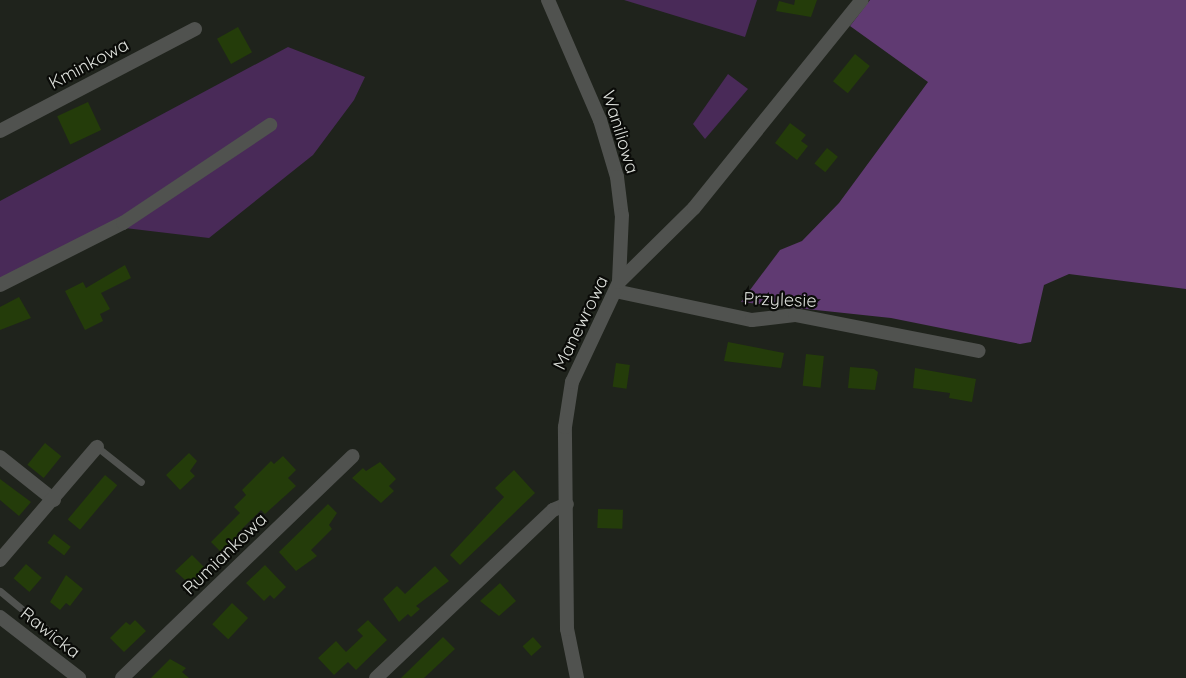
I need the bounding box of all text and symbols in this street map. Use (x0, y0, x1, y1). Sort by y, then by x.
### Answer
street label: Kminkowa (45, 34, 133, 94)
street label: Waniliowa (597, 88, 643, 176)
street label: Manewrowa (549, 273, 613, 373)
street label: Przylesie (743, 288, 817, 312)
street label: Rumiankowa (179, 509, 271, 599)
street label: Rawicka (16, 603, 84, 663)

